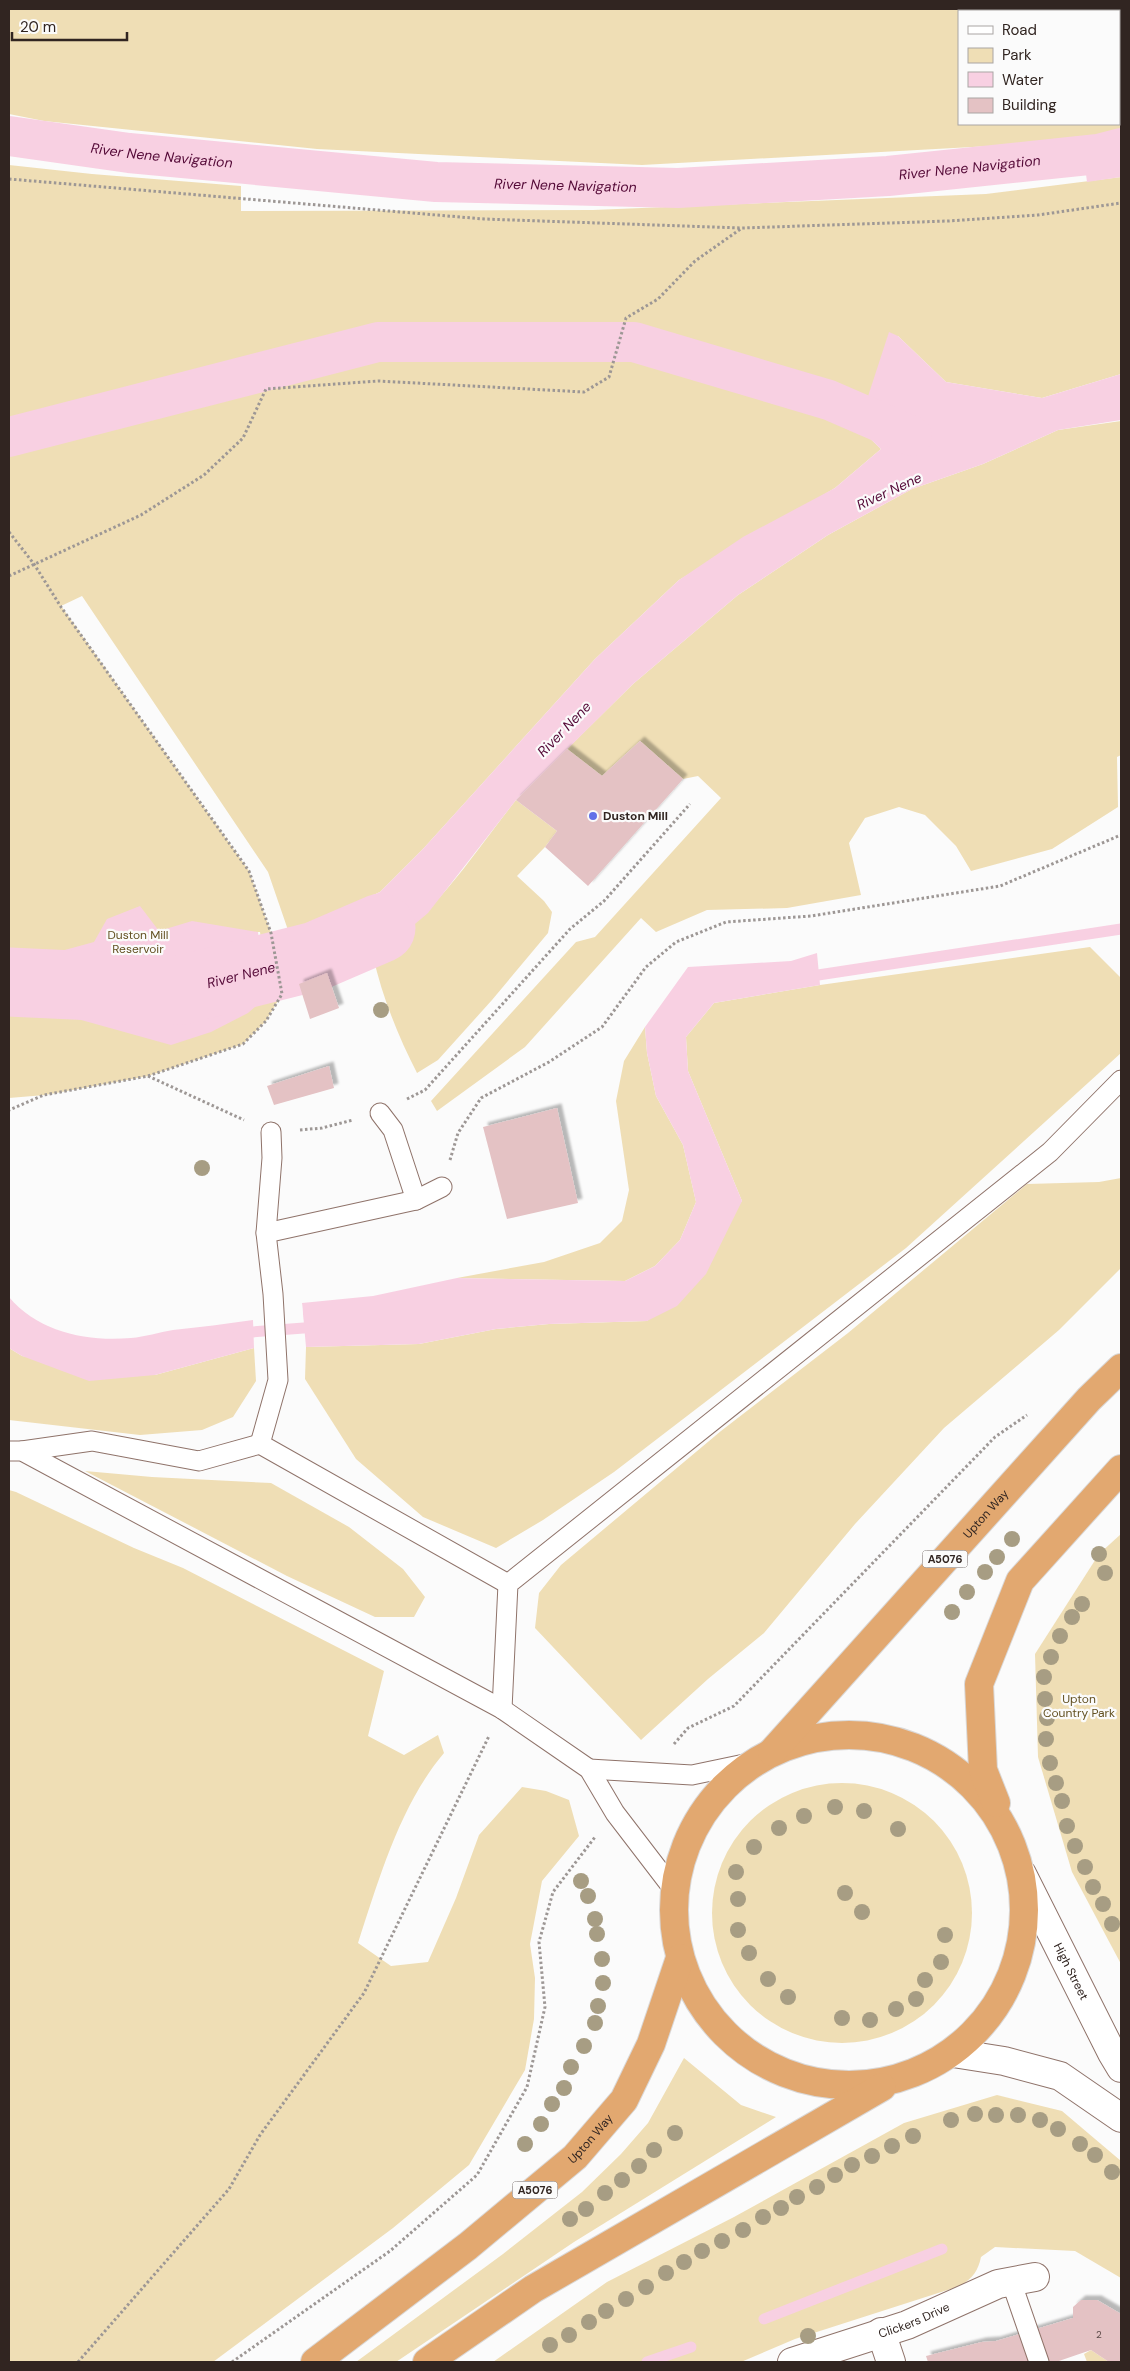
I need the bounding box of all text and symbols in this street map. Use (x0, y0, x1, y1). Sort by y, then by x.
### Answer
scale bar (12, 10, 128, 42)
legend (958, 10, 1120, 125)
text: 20 m (20, 17, 56, 37)
text: Road (1002, 20, 1037, 40)
text: Park (1002, 45, 1032, 65)
text: Water (1002, 70, 1044, 90)
text: Building (1002, 95, 1057, 115)
water label: River Nene Navigation (90, 139, 233, 172)
water label: River Nene Navigation (898, 151, 1041, 184)
water label: River Nene Navigation (494, 174, 637, 196)
water label: River Nene (854, 468, 924, 514)
water label: River Nene (533, 698, 595, 760)
place label: Duston Mill (603, 808, 668, 824)
marker: Duston Mill (587, 810, 599, 822)
park label: Duston Mill Reservoir (108, 927, 168, 957)
water label: River Nene (205, 958, 277, 992)
street label: Upton Way (959, 1486, 1012, 1542)
road number: A5076 (922, 1550, 968, 1568)
park label: Upton Country Park (1043, 1691, 1115, 1721)
street label: High Street (1050, 1940, 1092, 2003)
street label: Upton Way (565, 2110, 617, 2167)
road number: A5076 (512, 2182, 558, 2198)
street label: Clickers Drive (876, 2299, 952, 2342)
house number: 2 (1096, 2328, 1102, 2341)

